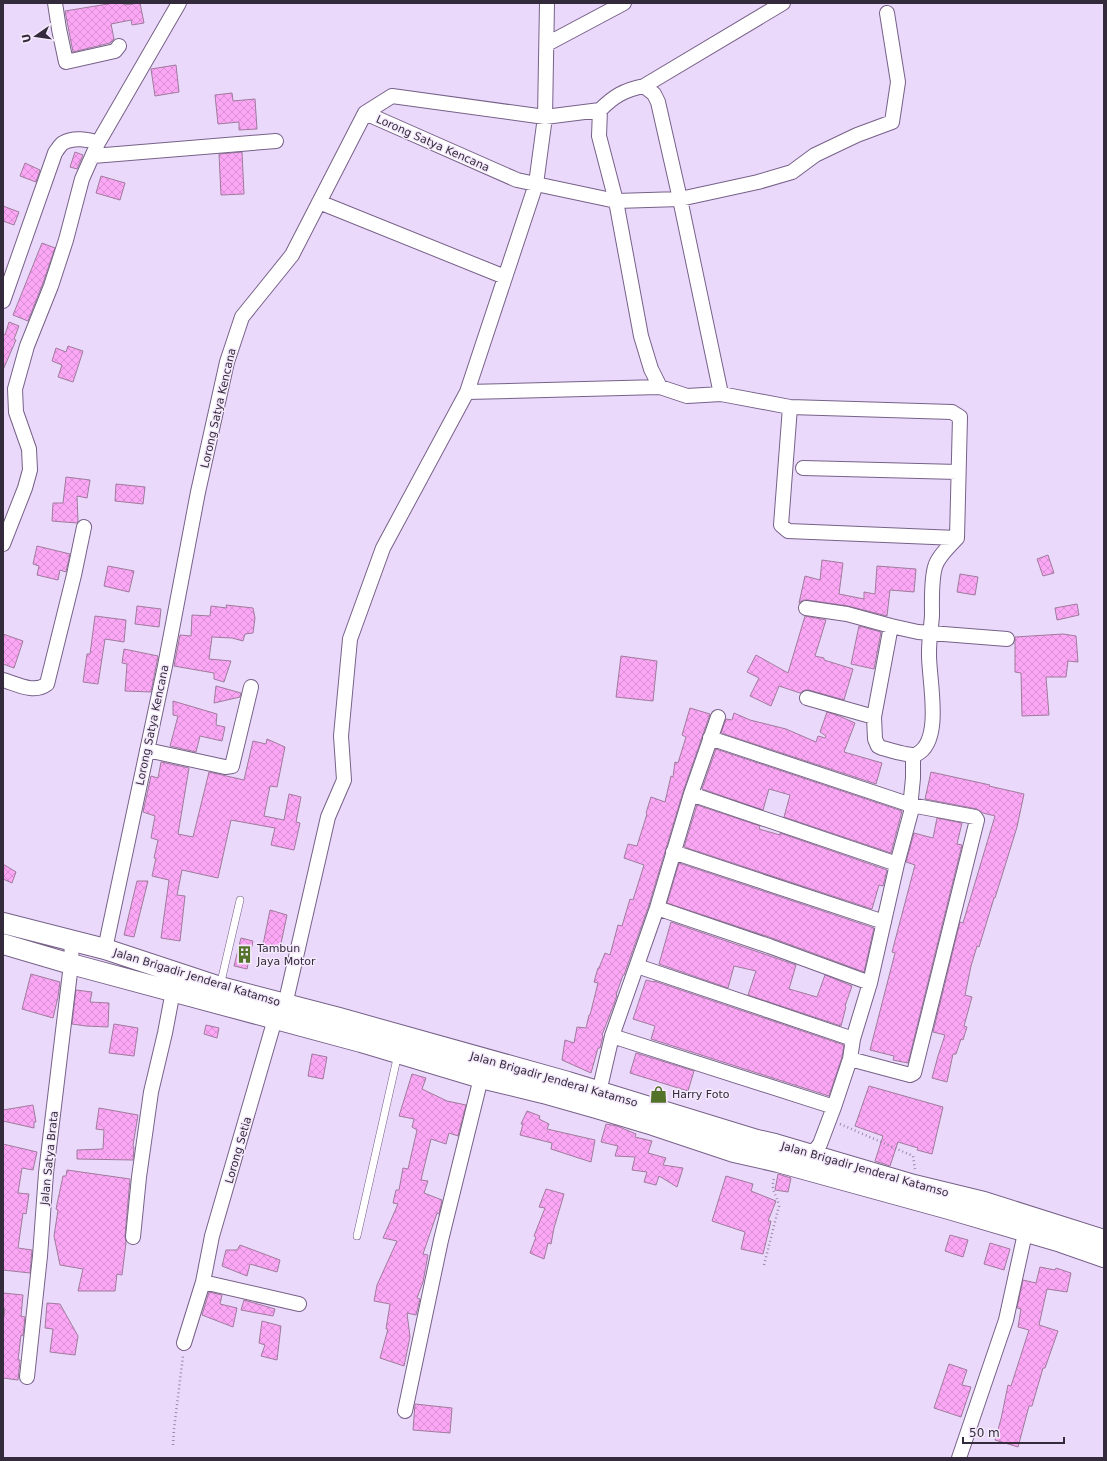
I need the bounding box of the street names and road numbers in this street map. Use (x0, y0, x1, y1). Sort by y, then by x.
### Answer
street label: Lorong Satya Kencana (374, 113, 492, 174)
street label: Lorong Satya Kencana (198, 347, 239, 469)
street label: Lorong Satya Kencana (133, 664, 172, 787)
street label: Jalan Brigadir Jenderal Katamso (111, 946, 282, 1009)
street label: Jalan Brigadir Jenderal Katamso (468, 1049, 639, 1110)
street label: Jalan Satya Brata (38, 1110, 61, 1207)
street label: Lorong Setia (223, 1115, 254, 1185)
street label: Jalan Brigadir Jenderal Katamso (779, 1139, 950, 1200)

